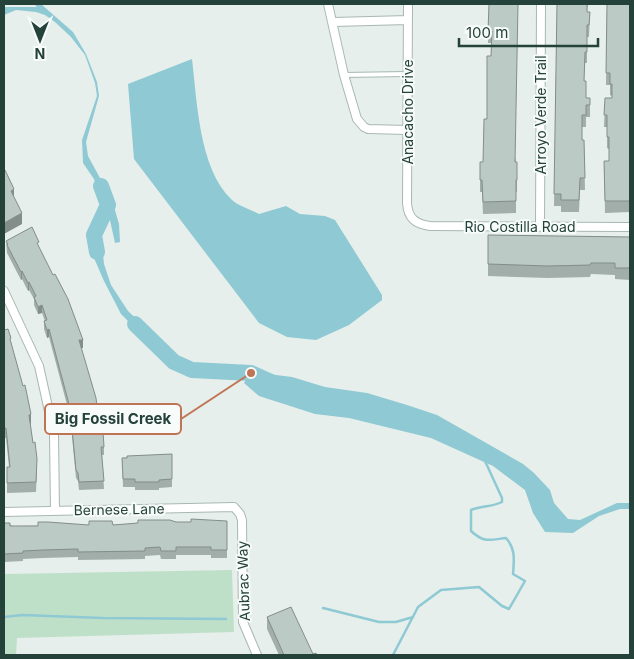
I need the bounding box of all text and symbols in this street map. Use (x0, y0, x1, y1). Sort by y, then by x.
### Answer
north arrow (15, 15, 65, 65)
scale bar (459, 15, 598, 47)
text: 100 m (466, 23, 508, 42)
text: N (35, 45, 45, 62)
street label: Arroyo Verde Trail (532, 55, 549, 175)
street label: Anacacho Drive (399, 59, 416, 165)
street label: Rio Costilla Road (464, 218, 576, 235)
callout: Big Fossil Creek (45, 404, 181, 434)
text: Big Fossil Creek (55, 409, 172, 428)
street label: Bernese Lane (73, 500, 165, 518)
street label: Aubrac Way (233, 541, 253, 621)

